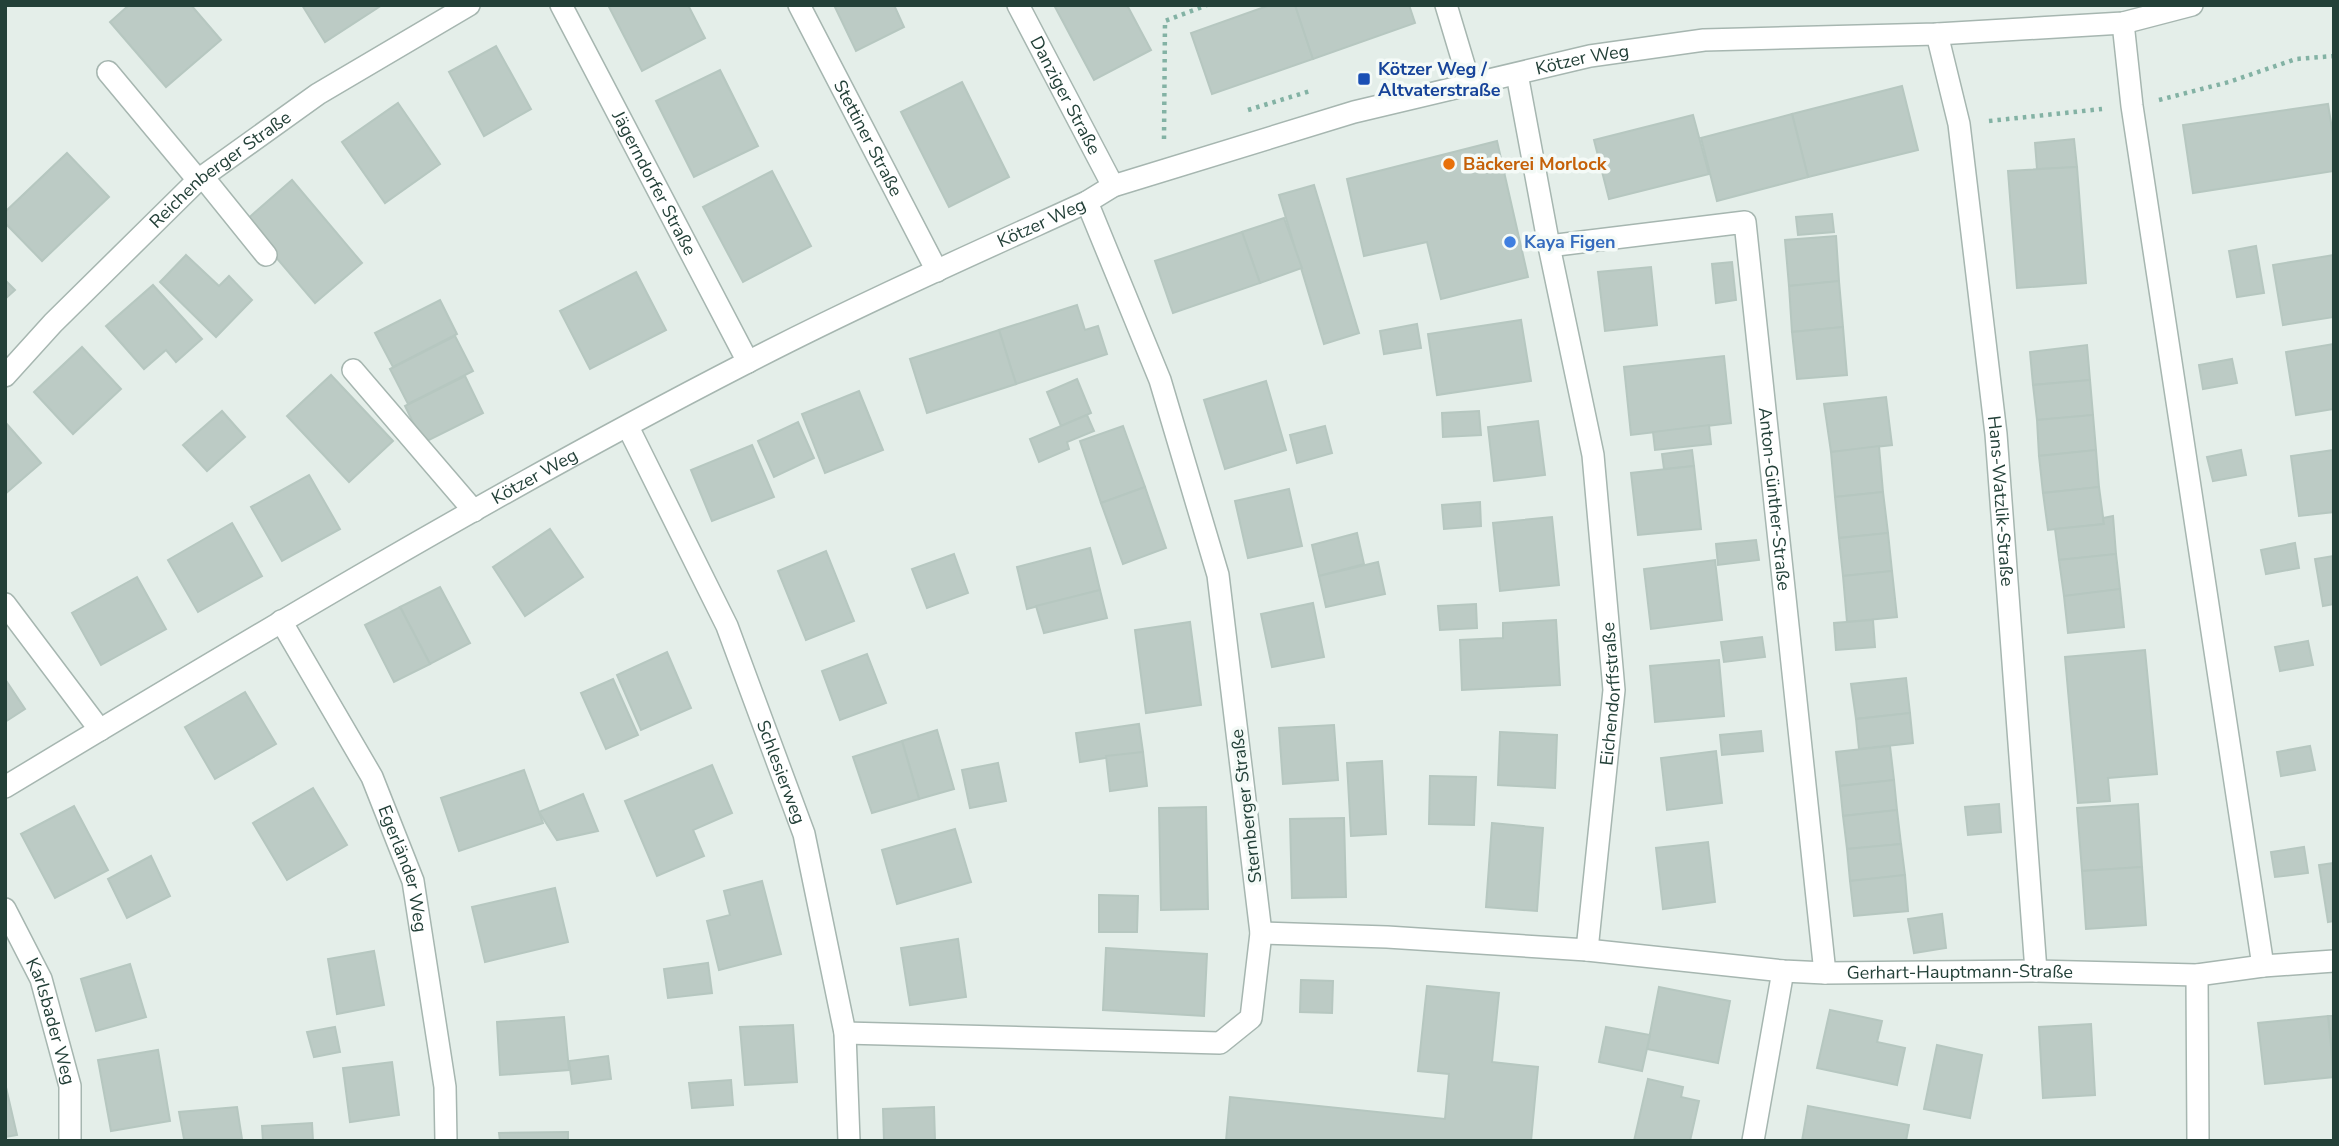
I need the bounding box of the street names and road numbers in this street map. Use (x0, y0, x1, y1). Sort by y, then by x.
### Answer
street label: Danziger Straße (1024, 32, 1106, 159)
street label: Kötzer Weg (1533, 39, 1631, 81)
street label: Stettiner Straße (828, 76, 908, 201)
street label: Reichenberger Straße (144, 105, 296, 233)
street label: Jägerndorfer Straße (606, 106, 702, 259)
street label: Kötzer Weg (993, 192, 1090, 253)
street label: Anton-Günther-Straße (1753, 406, 1796, 592)
street label: Hans-Watzlik-Straße (1982, 414, 2019, 587)
street label: Kötzer Weg (487, 443, 582, 510)
street label: Eichendorffstraße (1594, 621, 1626, 767)
street label: Schlesierweg (751, 717, 811, 827)
street label: Sternberger Straße (1225, 728, 1267, 884)
street label: Egerländer Weg (372, 802, 433, 934)
street label: Karlsbader Weg (20, 954, 81, 1087)
street label: Gerhart-Hauptmann-Straße (1847, 959, 2073, 985)

